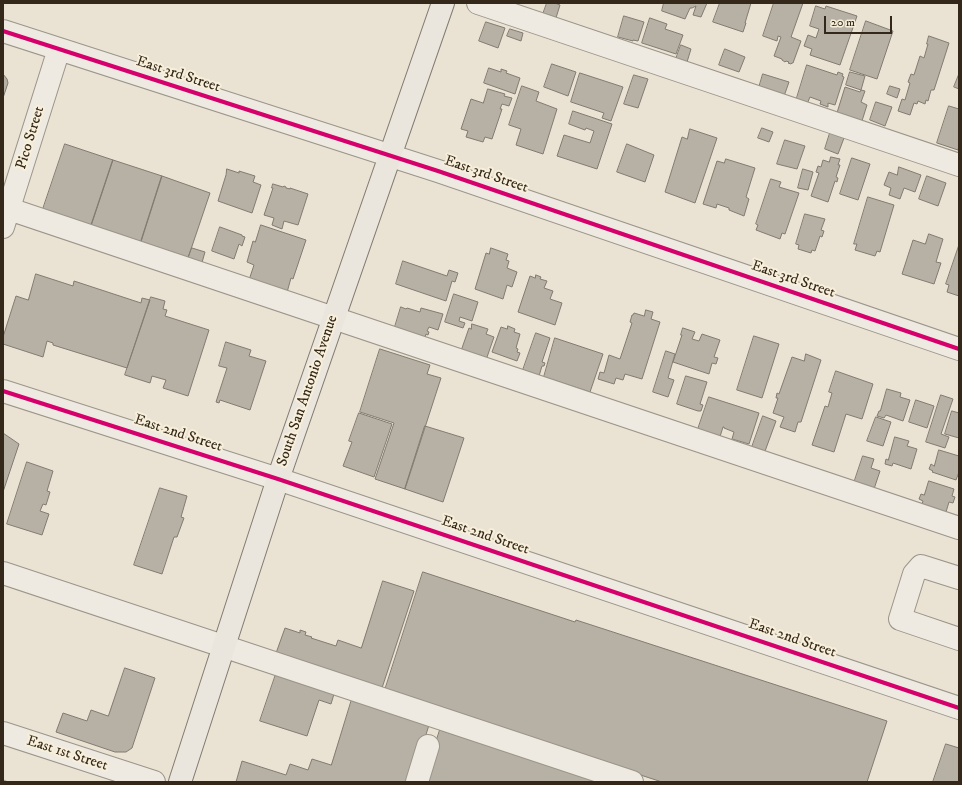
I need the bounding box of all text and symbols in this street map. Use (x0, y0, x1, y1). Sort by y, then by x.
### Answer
scale bar (826, 8, 894, 34)
text: 20 m (831, 15, 855, 30)
street label: East 3rd Street (134, 53, 222, 97)
street label: Pico Street (13, 104, 49, 172)
street label: East 3rd Street (442, 152, 530, 198)
street label: East 3rd Street (749, 257, 837, 303)
street label: South San Antonio Avenue (274, 313, 342, 469)
street label: East 2nd Street (132, 411, 224, 457)
street label: East 2nd Street (439, 513, 531, 559)
street label: East 2nd Street (746, 616, 838, 662)
street label: East 1st Street (24, 732, 110, 776)

